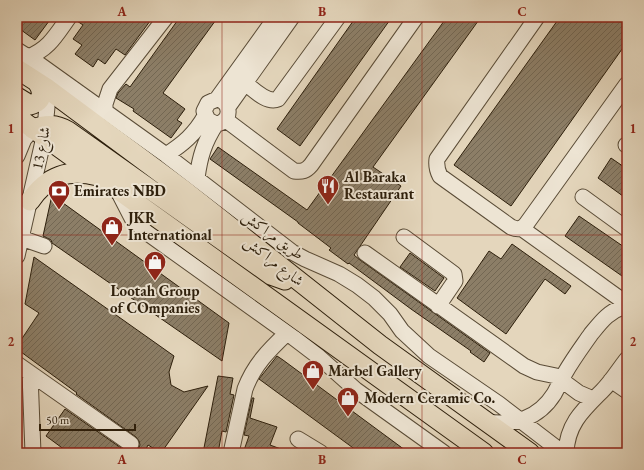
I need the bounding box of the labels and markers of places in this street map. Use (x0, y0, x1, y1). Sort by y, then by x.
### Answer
place label: Al Baraka Restaurant (343, 167, 415, 203)
restaurant icon: Al Baraka Restaurant (315, 173, 341, 206)
bank icon: Emirates NBD (46, 178, 72, 211)
place label: Emirates NBD (74, 181, 166, 200)
place label: JKR International (126, 208, 213, 244)
shop icon: JKR International (99, 214, 125, 247)
shop icon: Lootah Group of COmpanies (142, 249, 168, 282)
place label: Lootah Group of COmpanies (110, 281, 200, 317)
shop icon: Marbel Gallery (300, 358, 326, 391)
place label: Marbel Gallery (328, 361, 423, 380)
shop icon: Modern Ceramic Co. (335, 385, 361, 418)
place label: Modern Ceramic Co. (364, 388, 495, 407)

